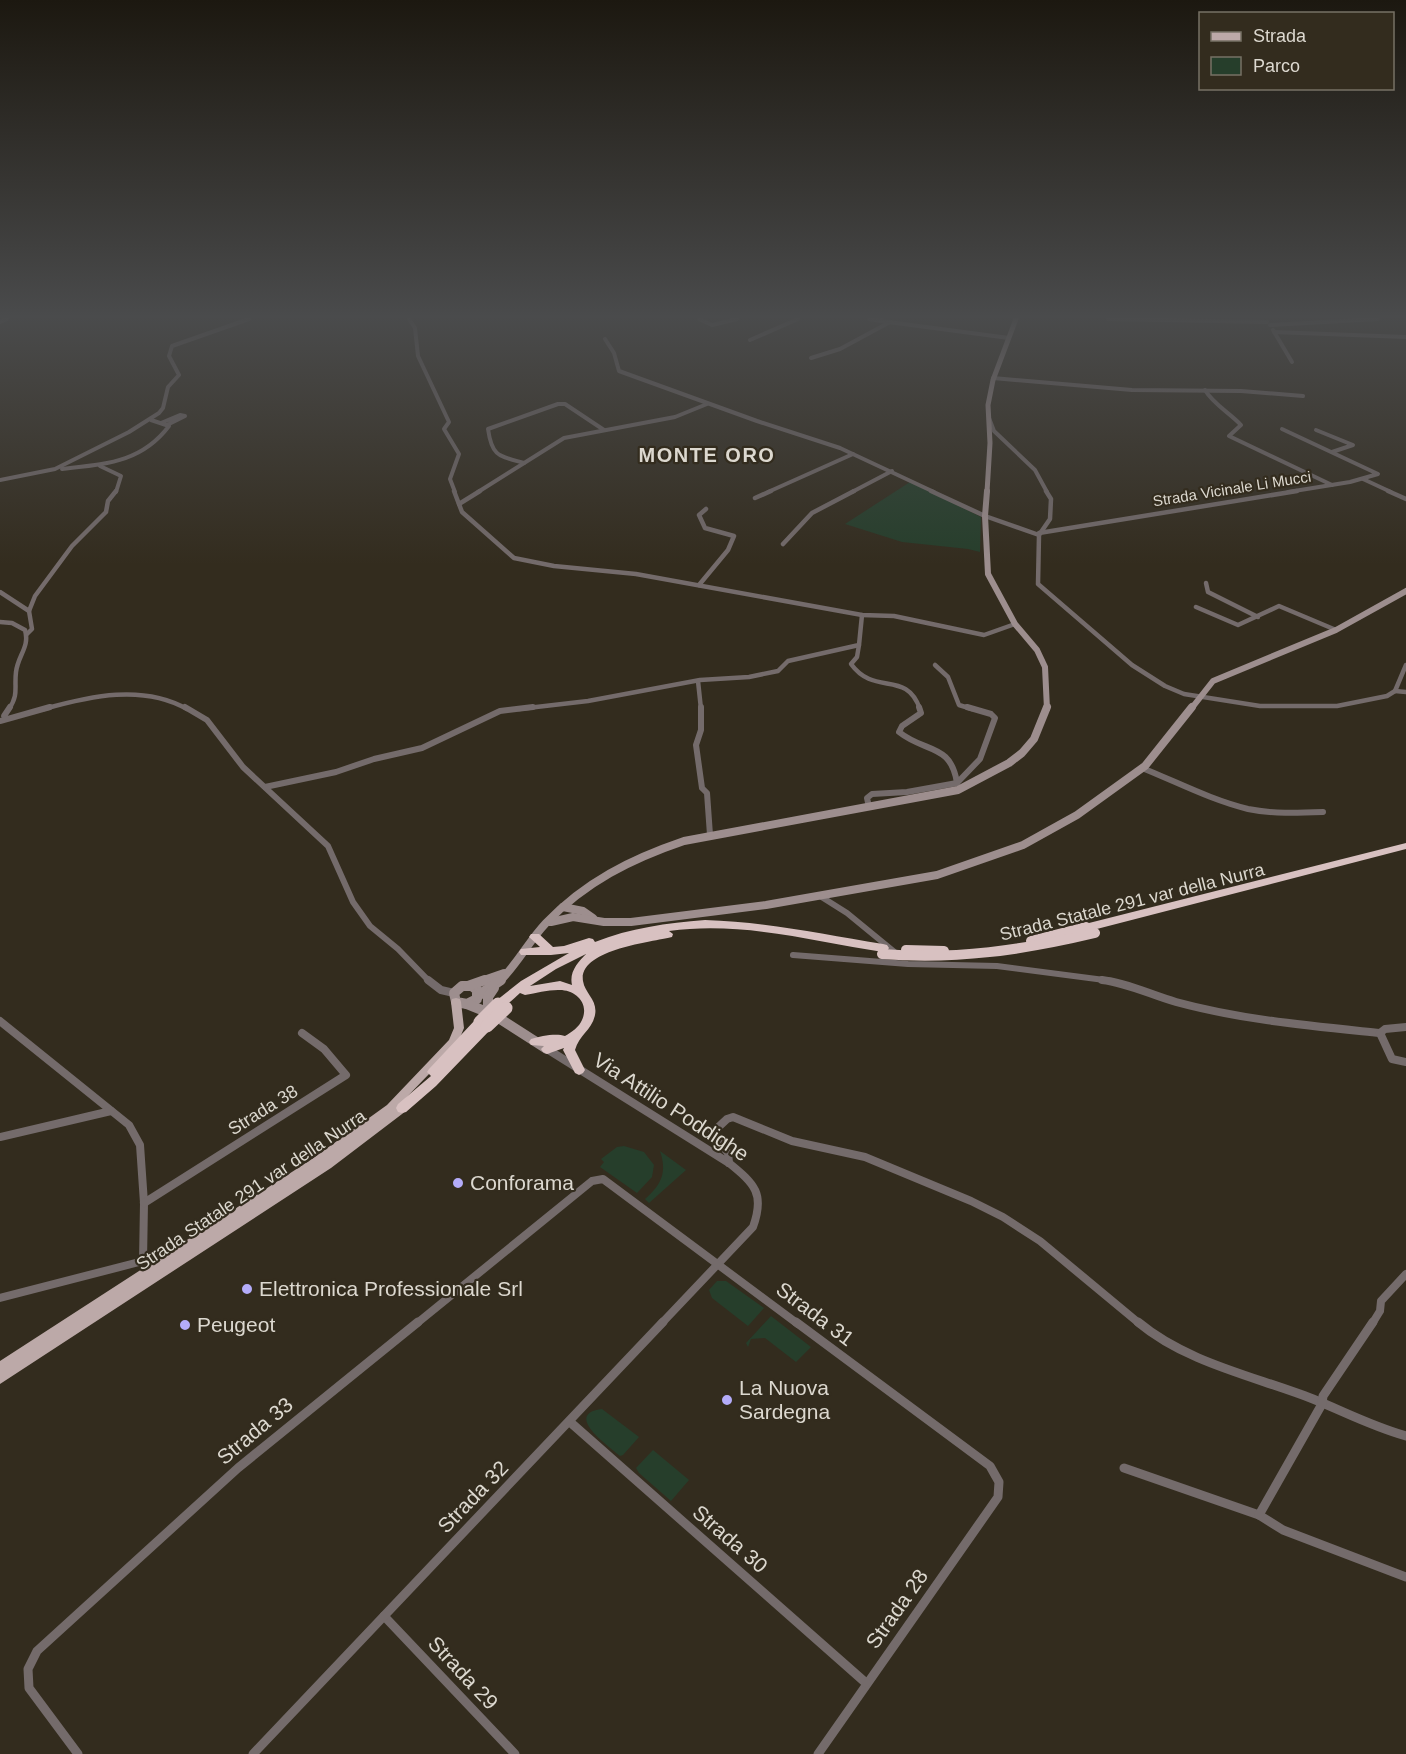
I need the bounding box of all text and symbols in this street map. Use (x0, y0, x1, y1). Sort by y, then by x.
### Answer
legend (1199, 12, 1394, 90)
text: Strada (1253, 26, 1307, 46)
text: Parco (1253, 56, 1300, 76)
district label: MONTE ORO (639, 444, 775, 466)
street label: Strada Vicinale Li Mucci (1152, 468, 1312, 509)
street label: Strada Statale 291 var della Nurra (998, 859, 1267, 945)
street label: Via Attilio Poddighe (589, 1048, 753, 1165)
street label: Strada 38 (225, 1081, 301, 1139)
street label: Strada Statale 291 var della Nurra (133, 1105, 370, 1274)
place label: Conforama (470, 1171, 574, 1194)
marker: Conforama (451, 1176, 465, 1190)
place label: Elettronica Professionale Srl (259, 1277, 523, 1300)
street label: Strada 31 (772, 1277, 859, 1350)
marker: Elettronica Professionale Srl (240, 1282, 254, 1296)
place label: Peugeot (197, 1313, 275, 1336)
marker: Peugeot (178, 1318, 192, 1332)
place label: La Nuova Sardegna (739, 1376, 830, 1423)
street label: Strada 33 (212, 1393, 297, 1469)
marker: La Nuova Sardegna (720, 1393, 734, 1407)
street label: Strada 32 (433, 1456, 513, 1537)
street label: Strada 30 (688, 1500, 772, 1577)
street label: Strada 28 (861, 1565, 932, 1653)
street label: Strada 29 (424, 1632, 503, 1714)

